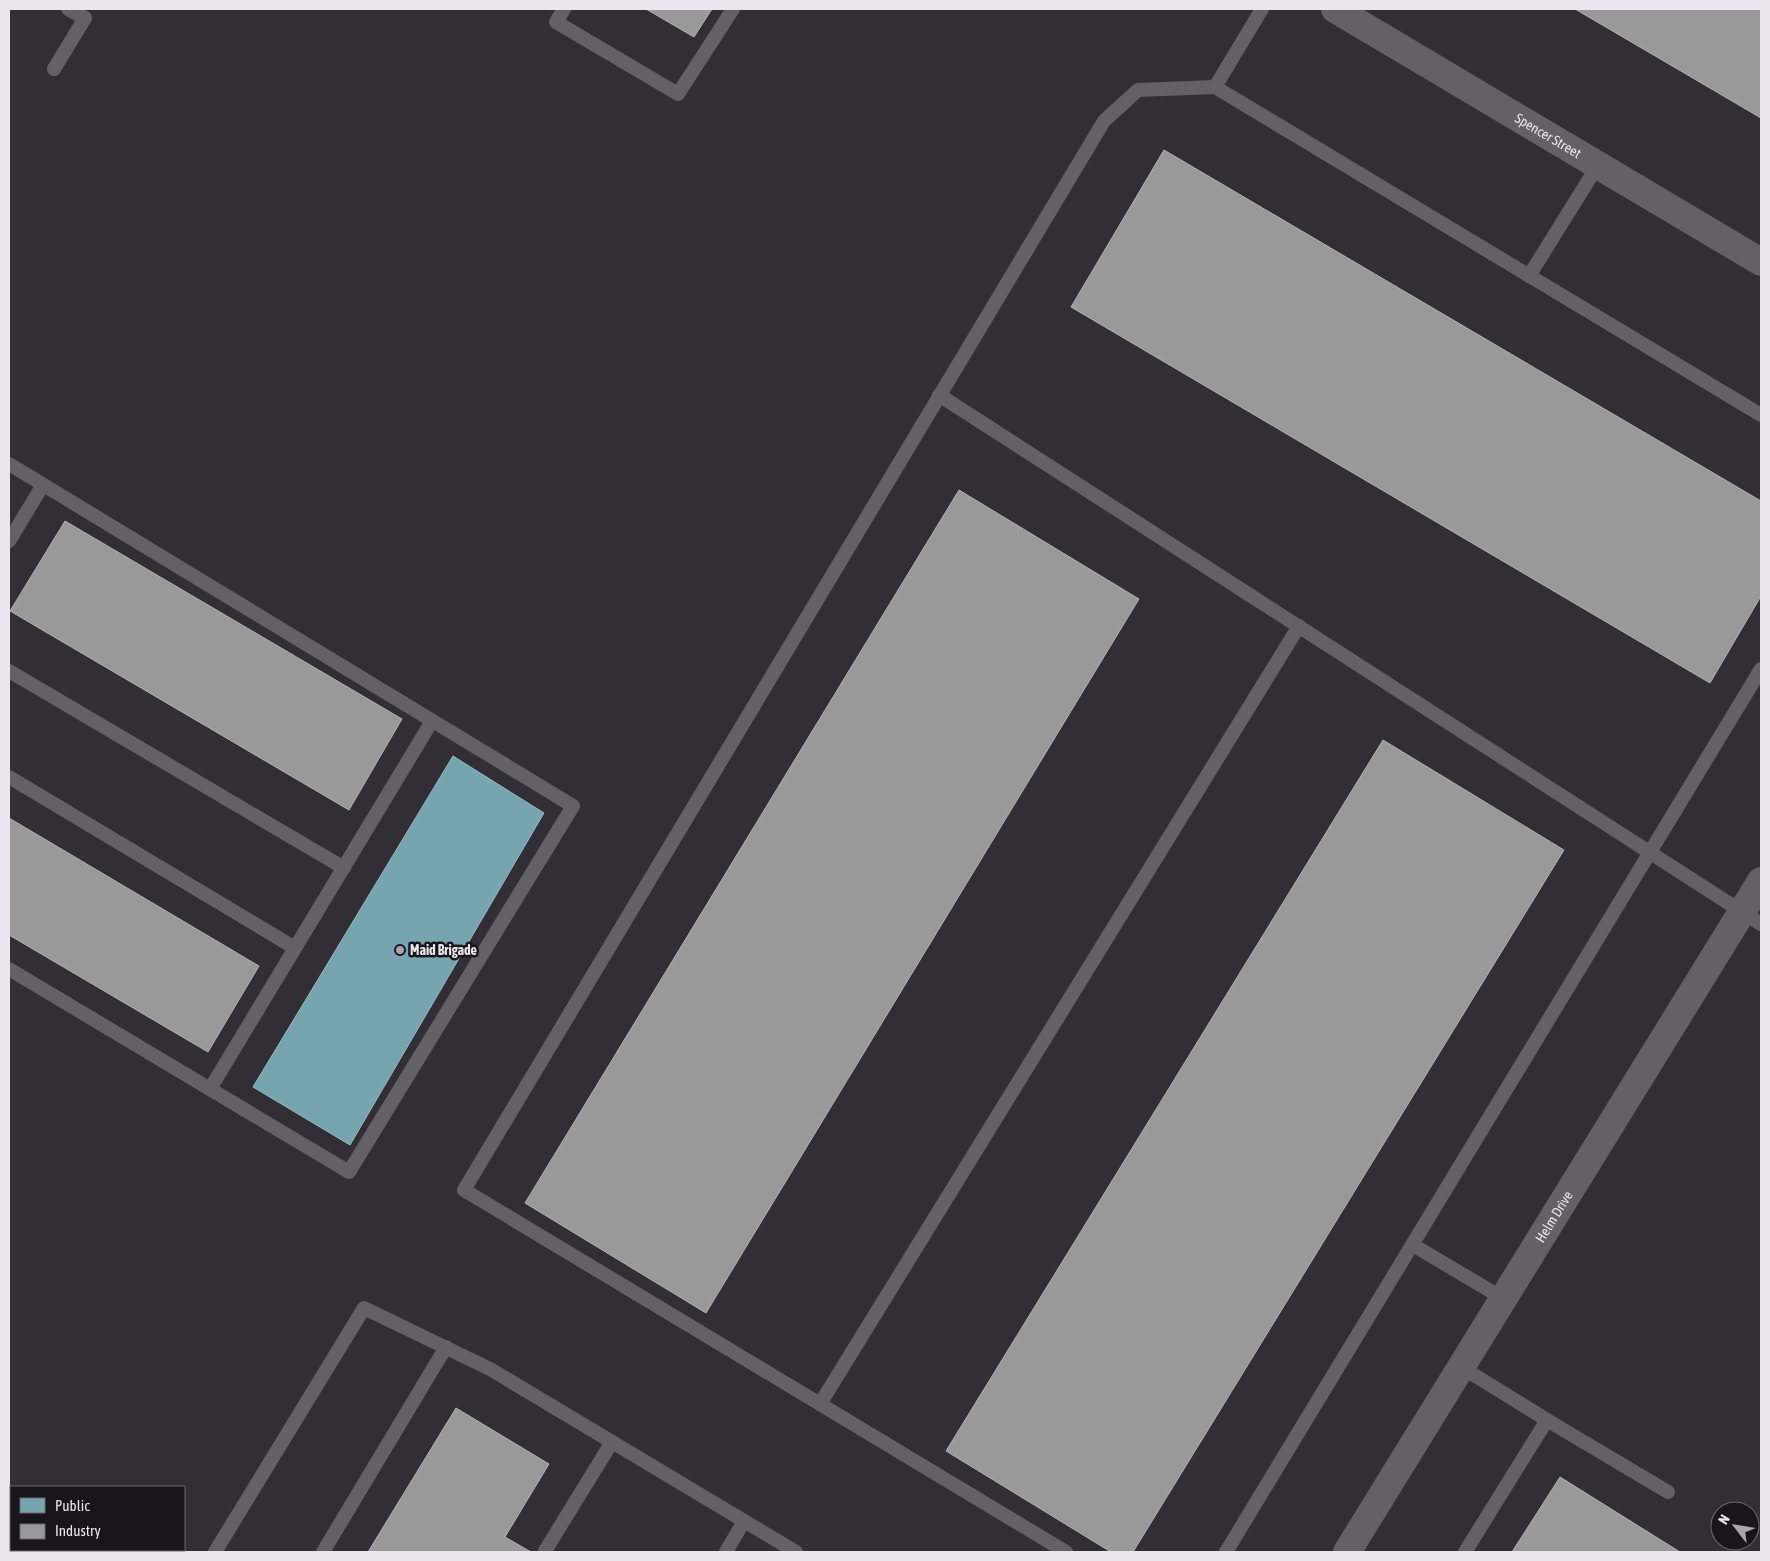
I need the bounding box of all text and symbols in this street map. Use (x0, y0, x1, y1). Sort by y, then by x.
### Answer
street label: Spencer Street (1512, 110, 1584, 161)
place label: Maid Brigade (410, 942, 477, 958)
marker: Maid Brigade (394, 944, 406, 956)
street label: Helm Drive (1532, 1188, 1576, 1245)
legend (10, 1486, 185, 1551)
text: Public (55, 1497, 90, 1514)
north arrow (1710, 1501, 1760, 1551)
text: N (1715, 1512, 1733, 1527)
text: Industry (55, 1522, 101, 1539)

